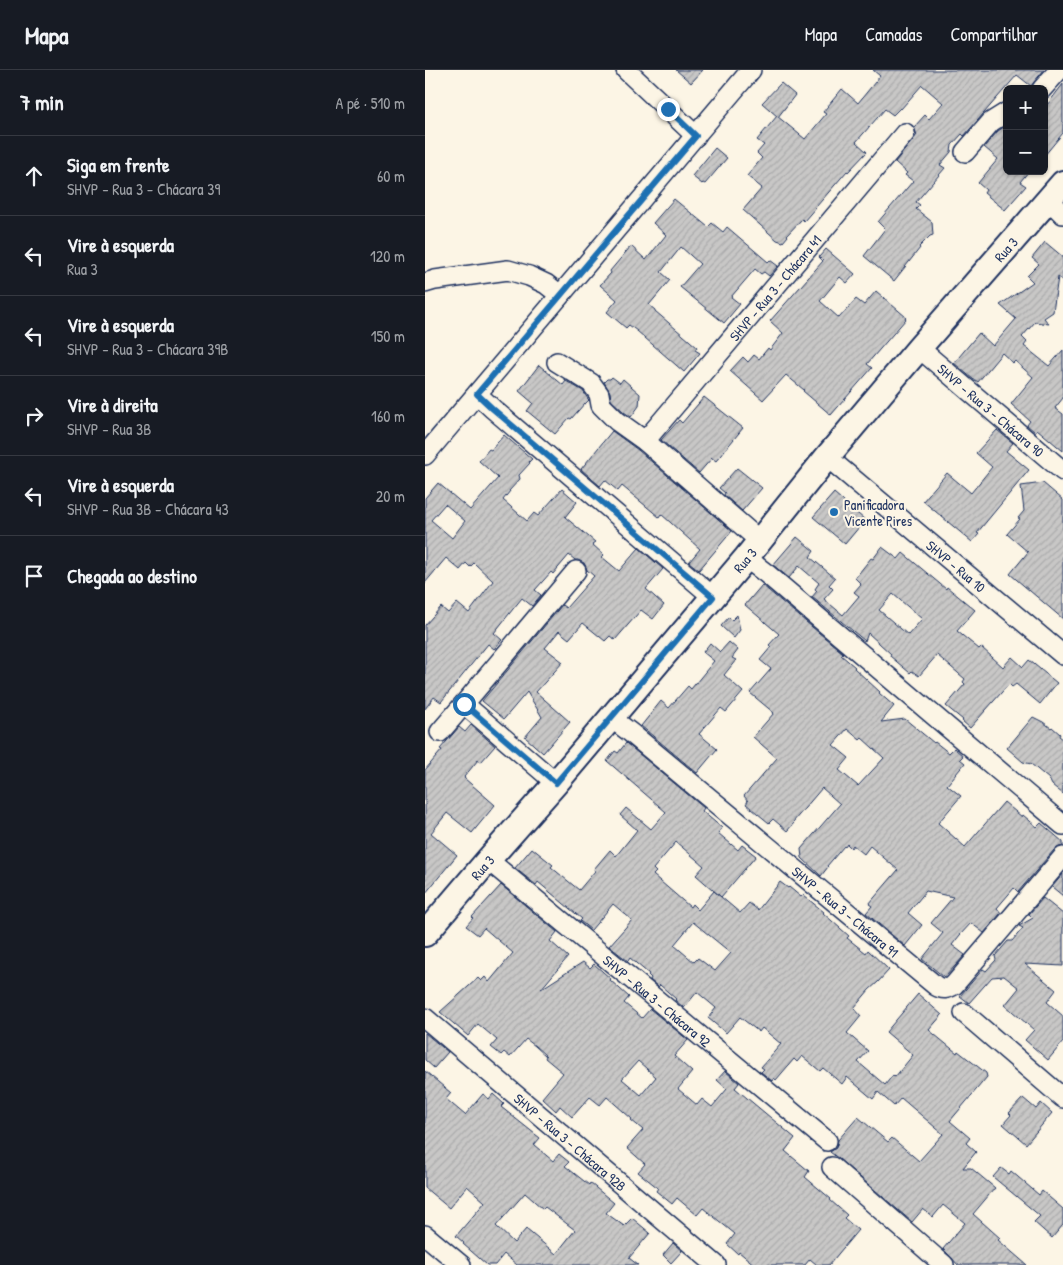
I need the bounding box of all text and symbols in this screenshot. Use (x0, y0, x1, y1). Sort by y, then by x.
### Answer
text: Mapa (25, 19, 68, 51)
text: Mapa (805, 22, 837, 47)
text: Camadas (865, 22, 922, 47)
text: Compartilhar (950, 22, 1038, 47)
map controls (1003, 85, 1048, 175)
button: + (1003, 85, 1048, 130)
text: 7 min (20, 88, 64, 117)
text: A pé · 510 m (335, 92, 405, 114)
route end (657, 98, 680, 121)
button: − (1003, 130, 1048, 175)
text: Siga em frente (67, 152, 170, 178)
icon: ahead (20, 162, 48, 190)
text: 60 m (377, 165, 405, 187)
text: SHVP - Rua 3 - Chácara 39 (67, 178, 220, 200)
street label: SHVP - Rua 3 - Chácara 41 (724, 230, 825, 344)
text: Vire à esquerda (67, 232, 174, 258)
street label: Rua 3 (989, 233, 1021, 265)
icon: left (20, 242, 48, 270)
text: 120 m (370, 245, 405, 267)
text: Rua 3 (67, 258, 98, 280)
text: Vire à esquerda (67, 312, 174, 338)
icon: left (20, 322, 48, 350)
text: 150 m (371, 325, 405, 347)
text: SHVP - Rua 3 - Chácara 39B (67, 338, 228, 360)
street label: SHVP - Rua 3 - Chácara 90 (934, 359, 1049, 461)
text: Vire à direita (67, 392, 158, 418)
icon: right (20, 402, 48, 430)
text: 160 m (371, 405, 405, 427)
text: SHVP - Rua 3B (67, 418, 151, 440)
text: Vire à esquerda (67, 472, 174, 498)
icon: left (20, 482, 48, 510)
text: 20 m (376, 485, 405, 507)
place label: Panificadora Vicente Pires (844, 495, 912, 530)
text: SHVP - Rua 3B - Chácara 43 (67, 498, 229, 520)
marker: Panificadora Vicente Pires (828, 506, 840, 518)
street label: SHVP - Rua 10 (923, 535, 990, 596)
street label: Rua 3 (728, 543, 760, 576)
icon: arrive (20, 562, 48, 590)
text: Chegada ao destino (67, 563, 197, 589)
route start (453, 693, 476, 716)
street label: Rua 3 (466, 850, 498, 883)
street label: SHVP - Rua 3 - Chácara 91 (788, 861, 903, 961)
street label: SHVP - Rua 3 - Chácara 92 (599, 950, 716, 1051)
street label: SHVP - Rua 3 - Chácara 92B (510, 1088, 631, 1195)

